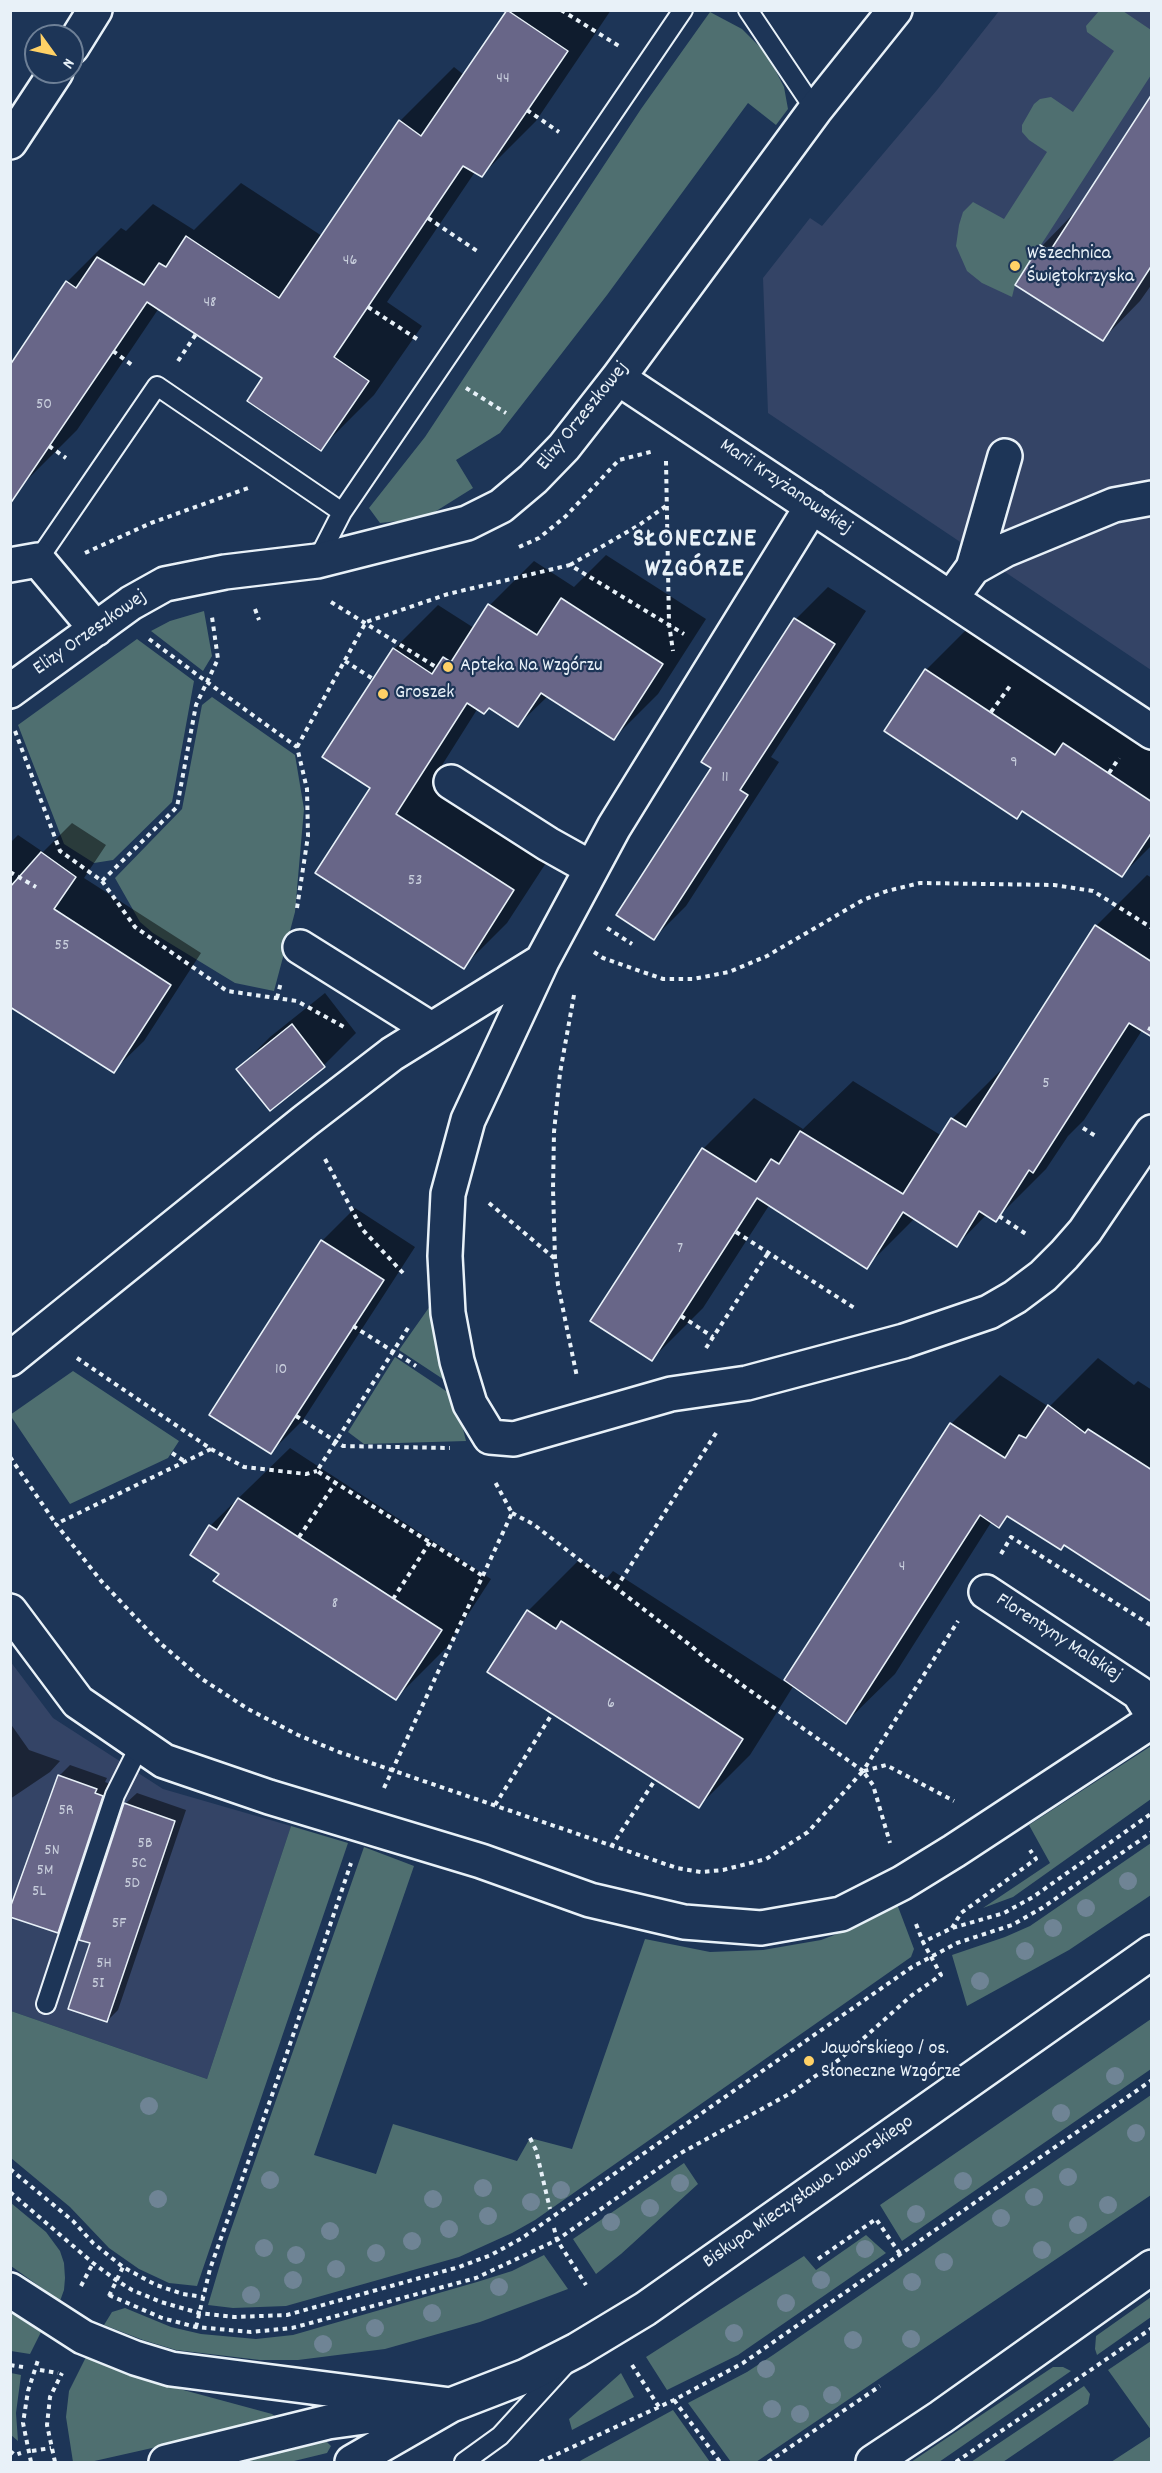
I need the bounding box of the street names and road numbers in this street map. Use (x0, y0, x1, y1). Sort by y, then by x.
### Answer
street label: Elizy Orzeszkowej (533, 358, 635, 476)
street label: Marii Krzyżanowskiej (714, 435, 856, 541)
street label: Elizy Orzeszkowej (30, 586, 152, 682)
street label: Florentyny Malskiej (990, 1589, 1126, 1689)
street label: Biskupa Mieczysława Jaworskiego (699, 2111, 919, 2275)

